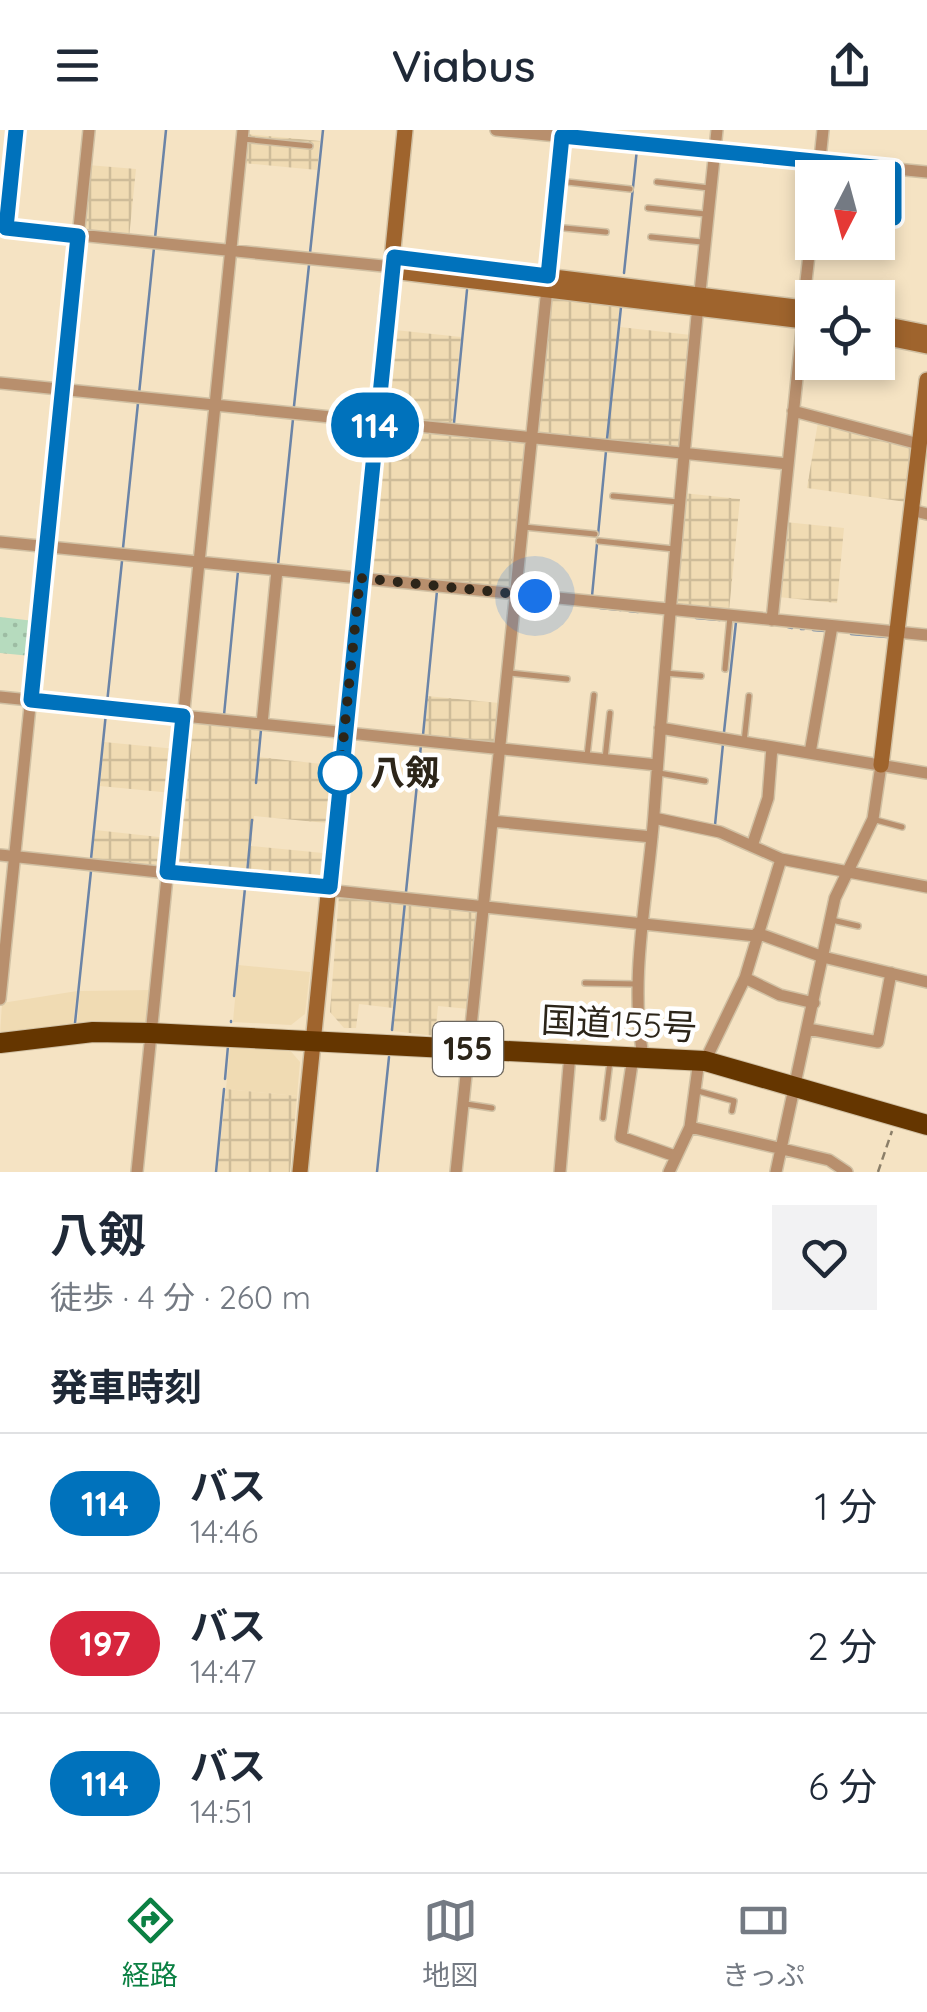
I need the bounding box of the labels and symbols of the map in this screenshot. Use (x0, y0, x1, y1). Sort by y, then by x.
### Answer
north arrow (795, 160, 895, 260)
line badge: 114 (318, 392, 432, 458)
your location (510, 571, 560, 621)
place label: 八剱 (370, 750, 440, 794)
marker: 八剱 (319, 752, 361, 794)
street label: 国道155号 (540, 997, 698, 1049)
road number: 155 (433, 1022, 503, 1076)

